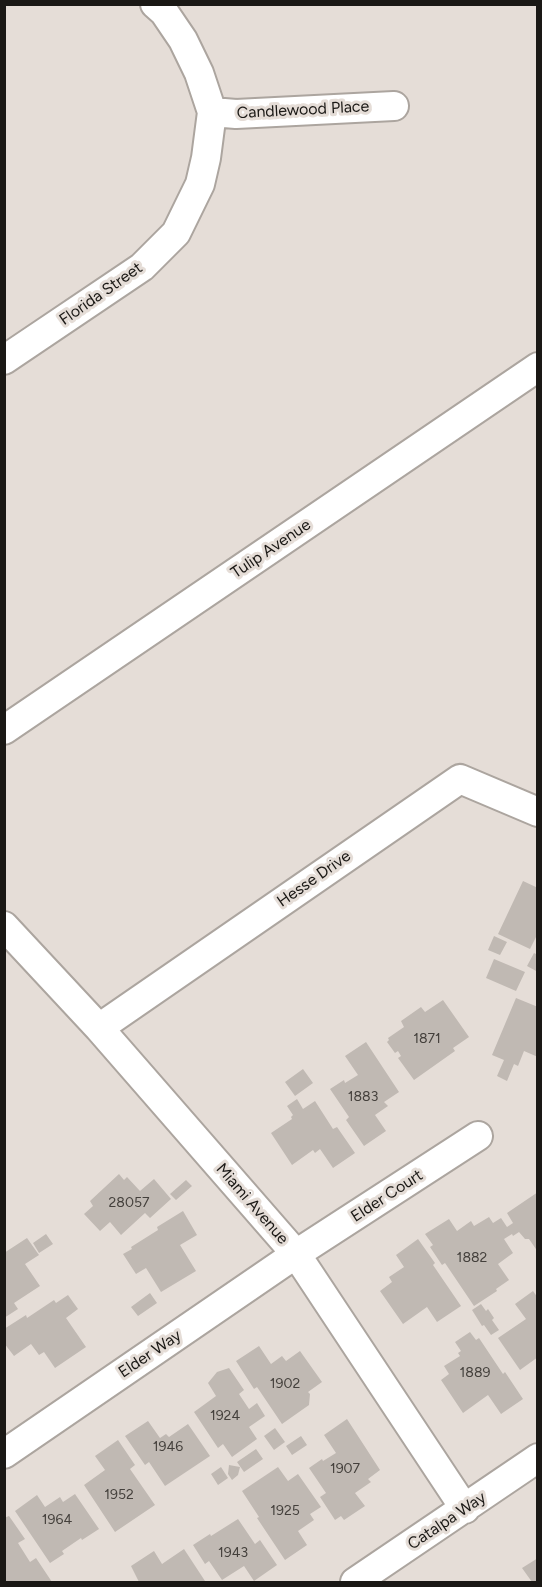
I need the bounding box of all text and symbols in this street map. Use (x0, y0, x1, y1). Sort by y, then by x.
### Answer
street label: Candlewood Place (236, 97, 370, 123)
street label: Florida Street (56, 258, 146, 330)
street label: Tulip Avenue (228, 515, 314, 583)
street label: Hesse Drive (274, 847, 354, 911)
house number: 1871 (413, 1031, 441, 1047)
house number: 1883 (348, 1089, 378, 1105)
street label: Miami Avenue (212, 1160, 292, 1248)
street label: Elder Court (348, 1166, 426, 1226)
house number: 28057 (109, 1195, 149, 1211)
house number: 1882 (457, 1250, 487, 1266)
street label: Elder Way (115, 1326, 185, 1382)
house number: 1889 (460, 1365, 490, 1381)
house number: 1902 (270, 1376, 300, 1392)
house number: 1924 (210, 1408, 240, 1424)
house number: 1946 (153, 1439, 183, 1455)
house number: 1907 (330, 1461, 360, 1477)
house number: 1952 (104, 1487, 134, 1503)
street label: Catalpa Way (404, 1488, 490, 1554)
house number: 1925 (270, 1503, 300, 1519)
house number: 1964 (42, 1512, 72, 1528)
house number: 1943 (218, 1545, 248, 1561)

